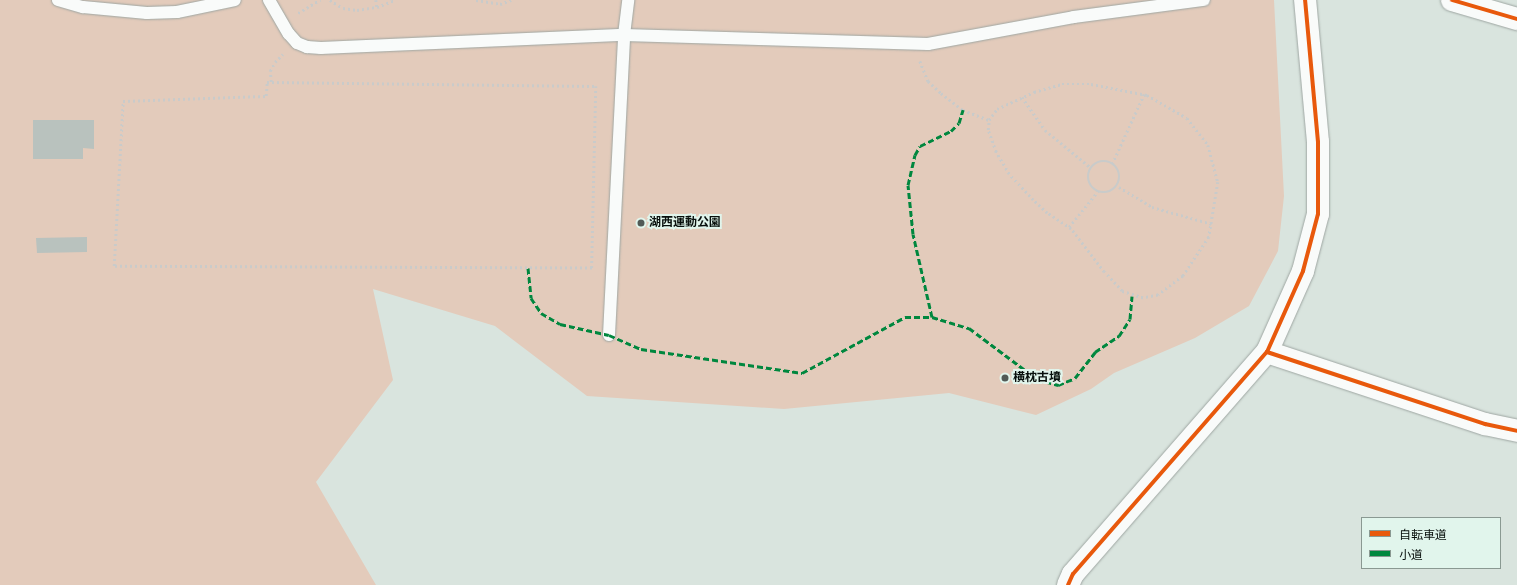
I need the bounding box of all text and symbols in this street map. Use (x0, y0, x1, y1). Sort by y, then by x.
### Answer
place label: 湖西運動公園 (649, 216, 721, 230)
marker: 湖西運動公園 (636, 218, 646, 228)
place label: 横枕古墳 (1013, 371, 1061, 385)
marker: 横枕古墳 (1000, 373, 1010, 383)
legend (1361, 517, 1501, 569)
text: 自転車道 (1399, 528, 1447, 542)
text: 小道 (1399, 548, 1423, 562)

